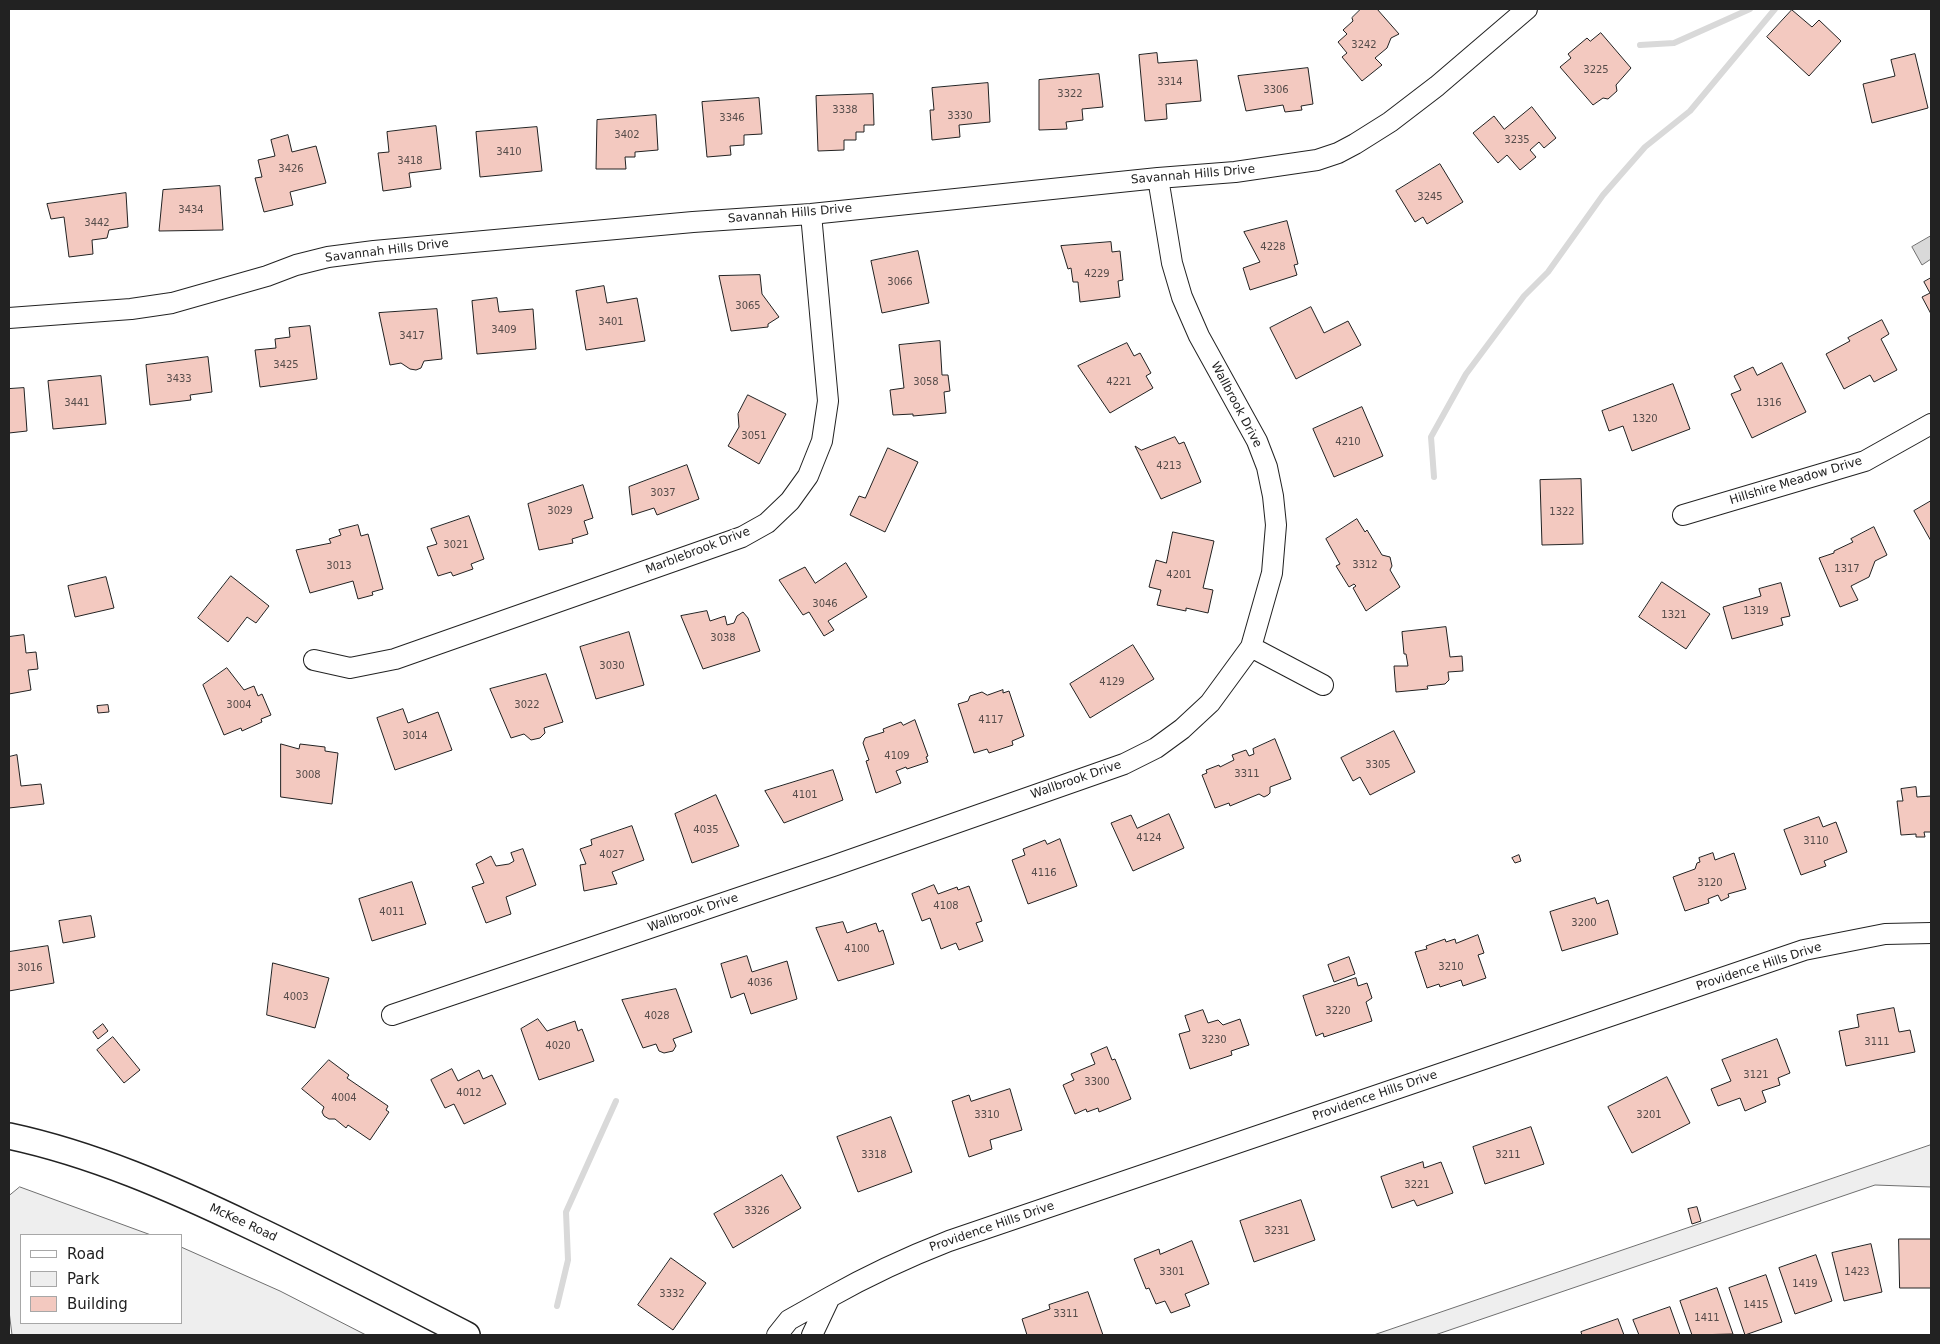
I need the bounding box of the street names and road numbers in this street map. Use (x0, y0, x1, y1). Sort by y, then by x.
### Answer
street label: Savannah Hills Drive (1130, 162, 1256, 188)
street label: Savannah Hills Drive (727, 201, 853, 227)
street label: Savannah Hills Drive (324, 236, 450, 266)
street label: Wallbrook Drive (1207, 360, 1265, 450)
street label: Hillshire Meadow Drive (1728, 454, 1864, 508)
street label: Marblebrook Drive (644, 524, 752, 578)
street label: Wallbrook Drive (1029, 758, 1123, 802)
street label: Wallbrook Drive (646, 891, 740, 935)
street label: Providence Hills Drive (1695, 940, 1823, 994)
street label: Providence Hills Drive (1311, 1068, 1439, 1124)
street label: Providence Hills Drive (928, 1199, 1056, 1255)
street label: McKee Road (207, 1201, 279, 1245)

